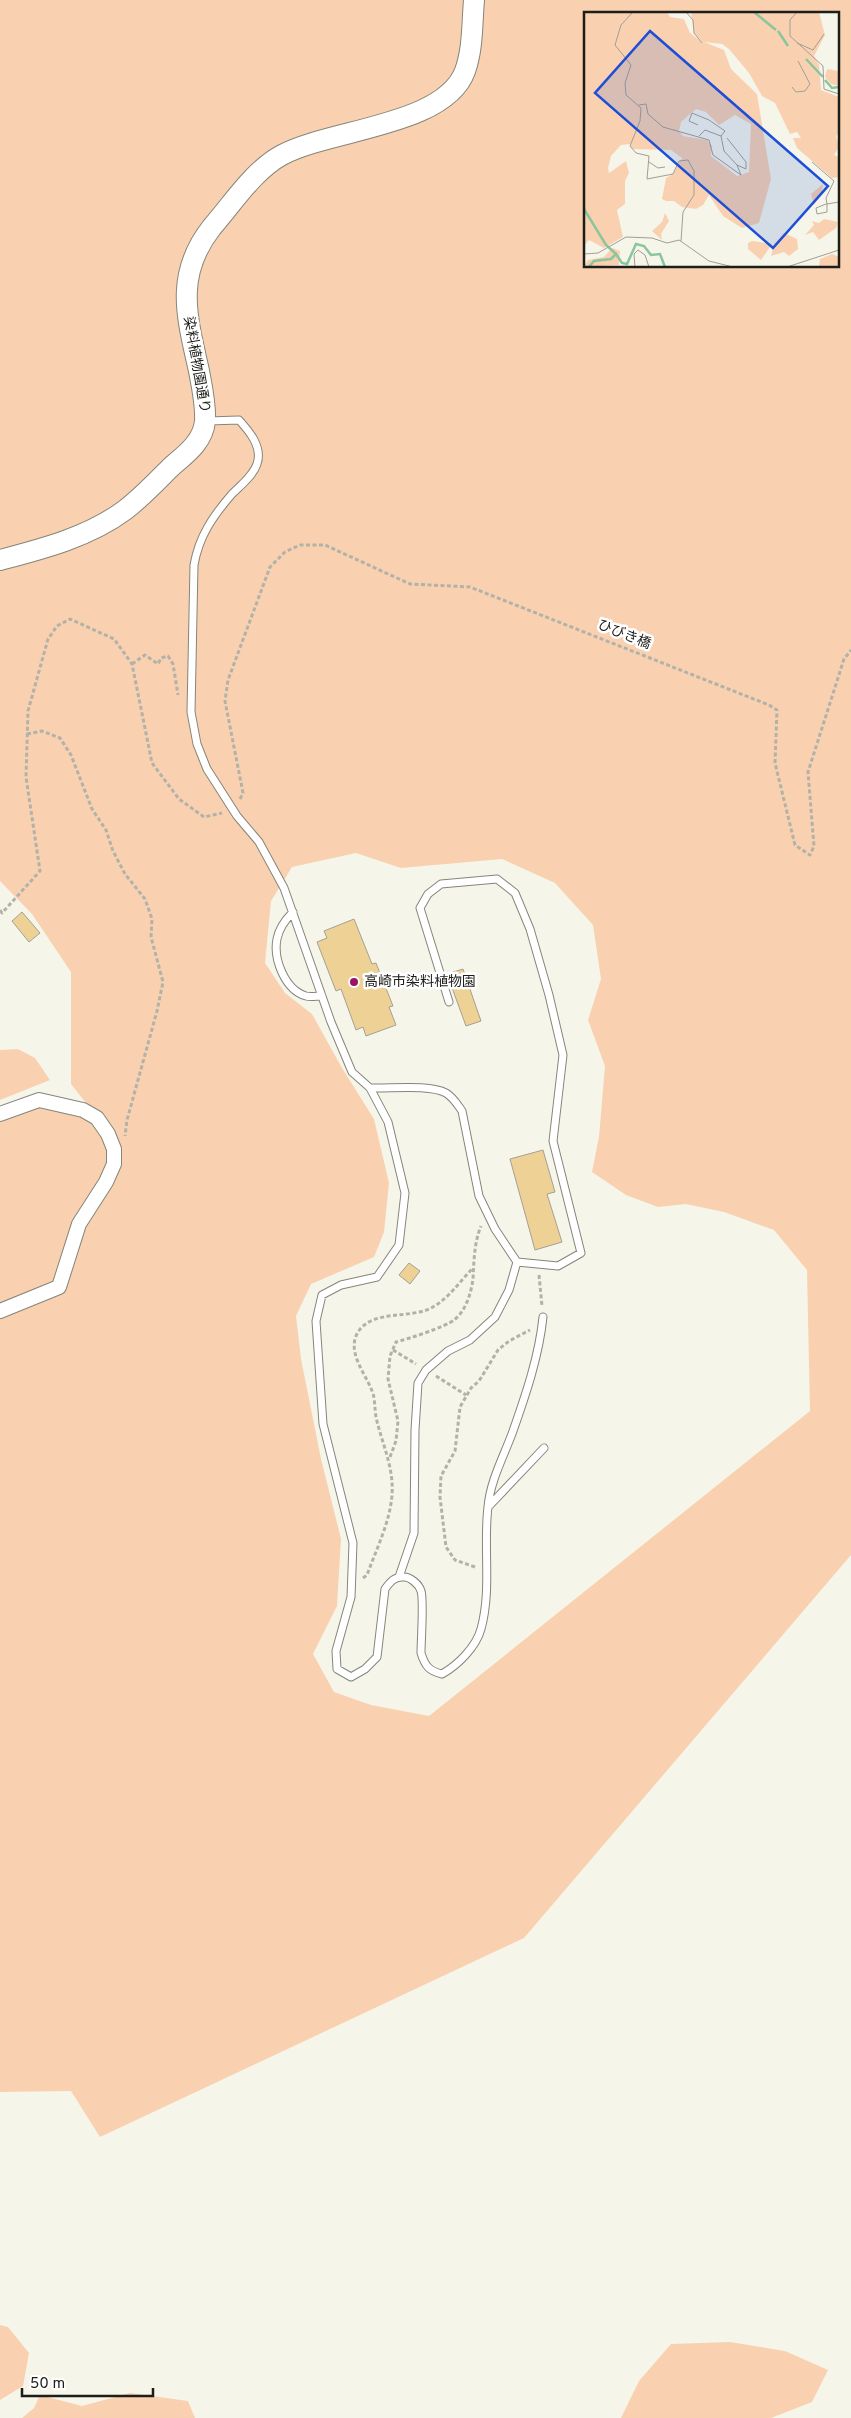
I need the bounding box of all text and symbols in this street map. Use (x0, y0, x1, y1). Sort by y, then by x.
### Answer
inset map (584, 12, 838, 268)
street label: 染料植物園通り (179, 315, 214, 415)
street label: ひびき橋 (595, 617, 653, 653)
place label: 高崎市染料植物園 (364, 973, 476, 991)
marker: 高崎市染料植物園 (348, 976, 360, 988)
scale bar (22, 2366, 154, 2398)
text: 50 m (30, 2375, 65, 2394)

